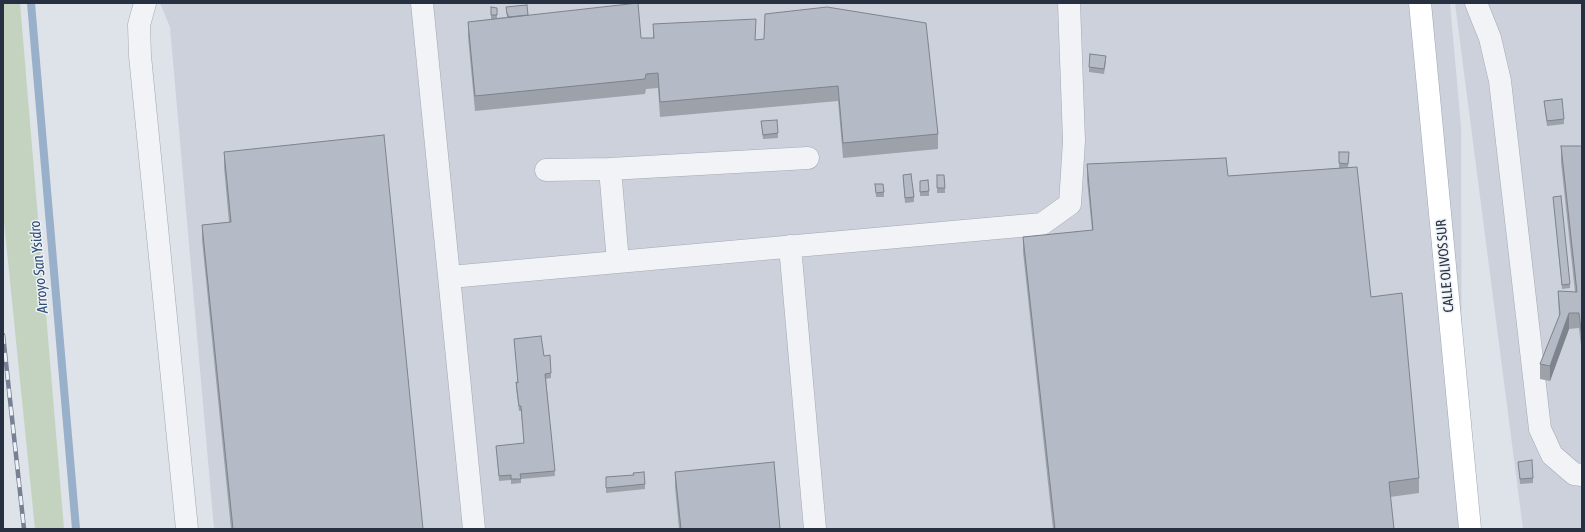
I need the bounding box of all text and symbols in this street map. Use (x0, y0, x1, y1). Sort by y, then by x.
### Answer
street label: CALLE OLIVOS SUR (1433, 219, 1457, 313)
water label: Arroyo San Ysidro (26, 220, 52, 314)

